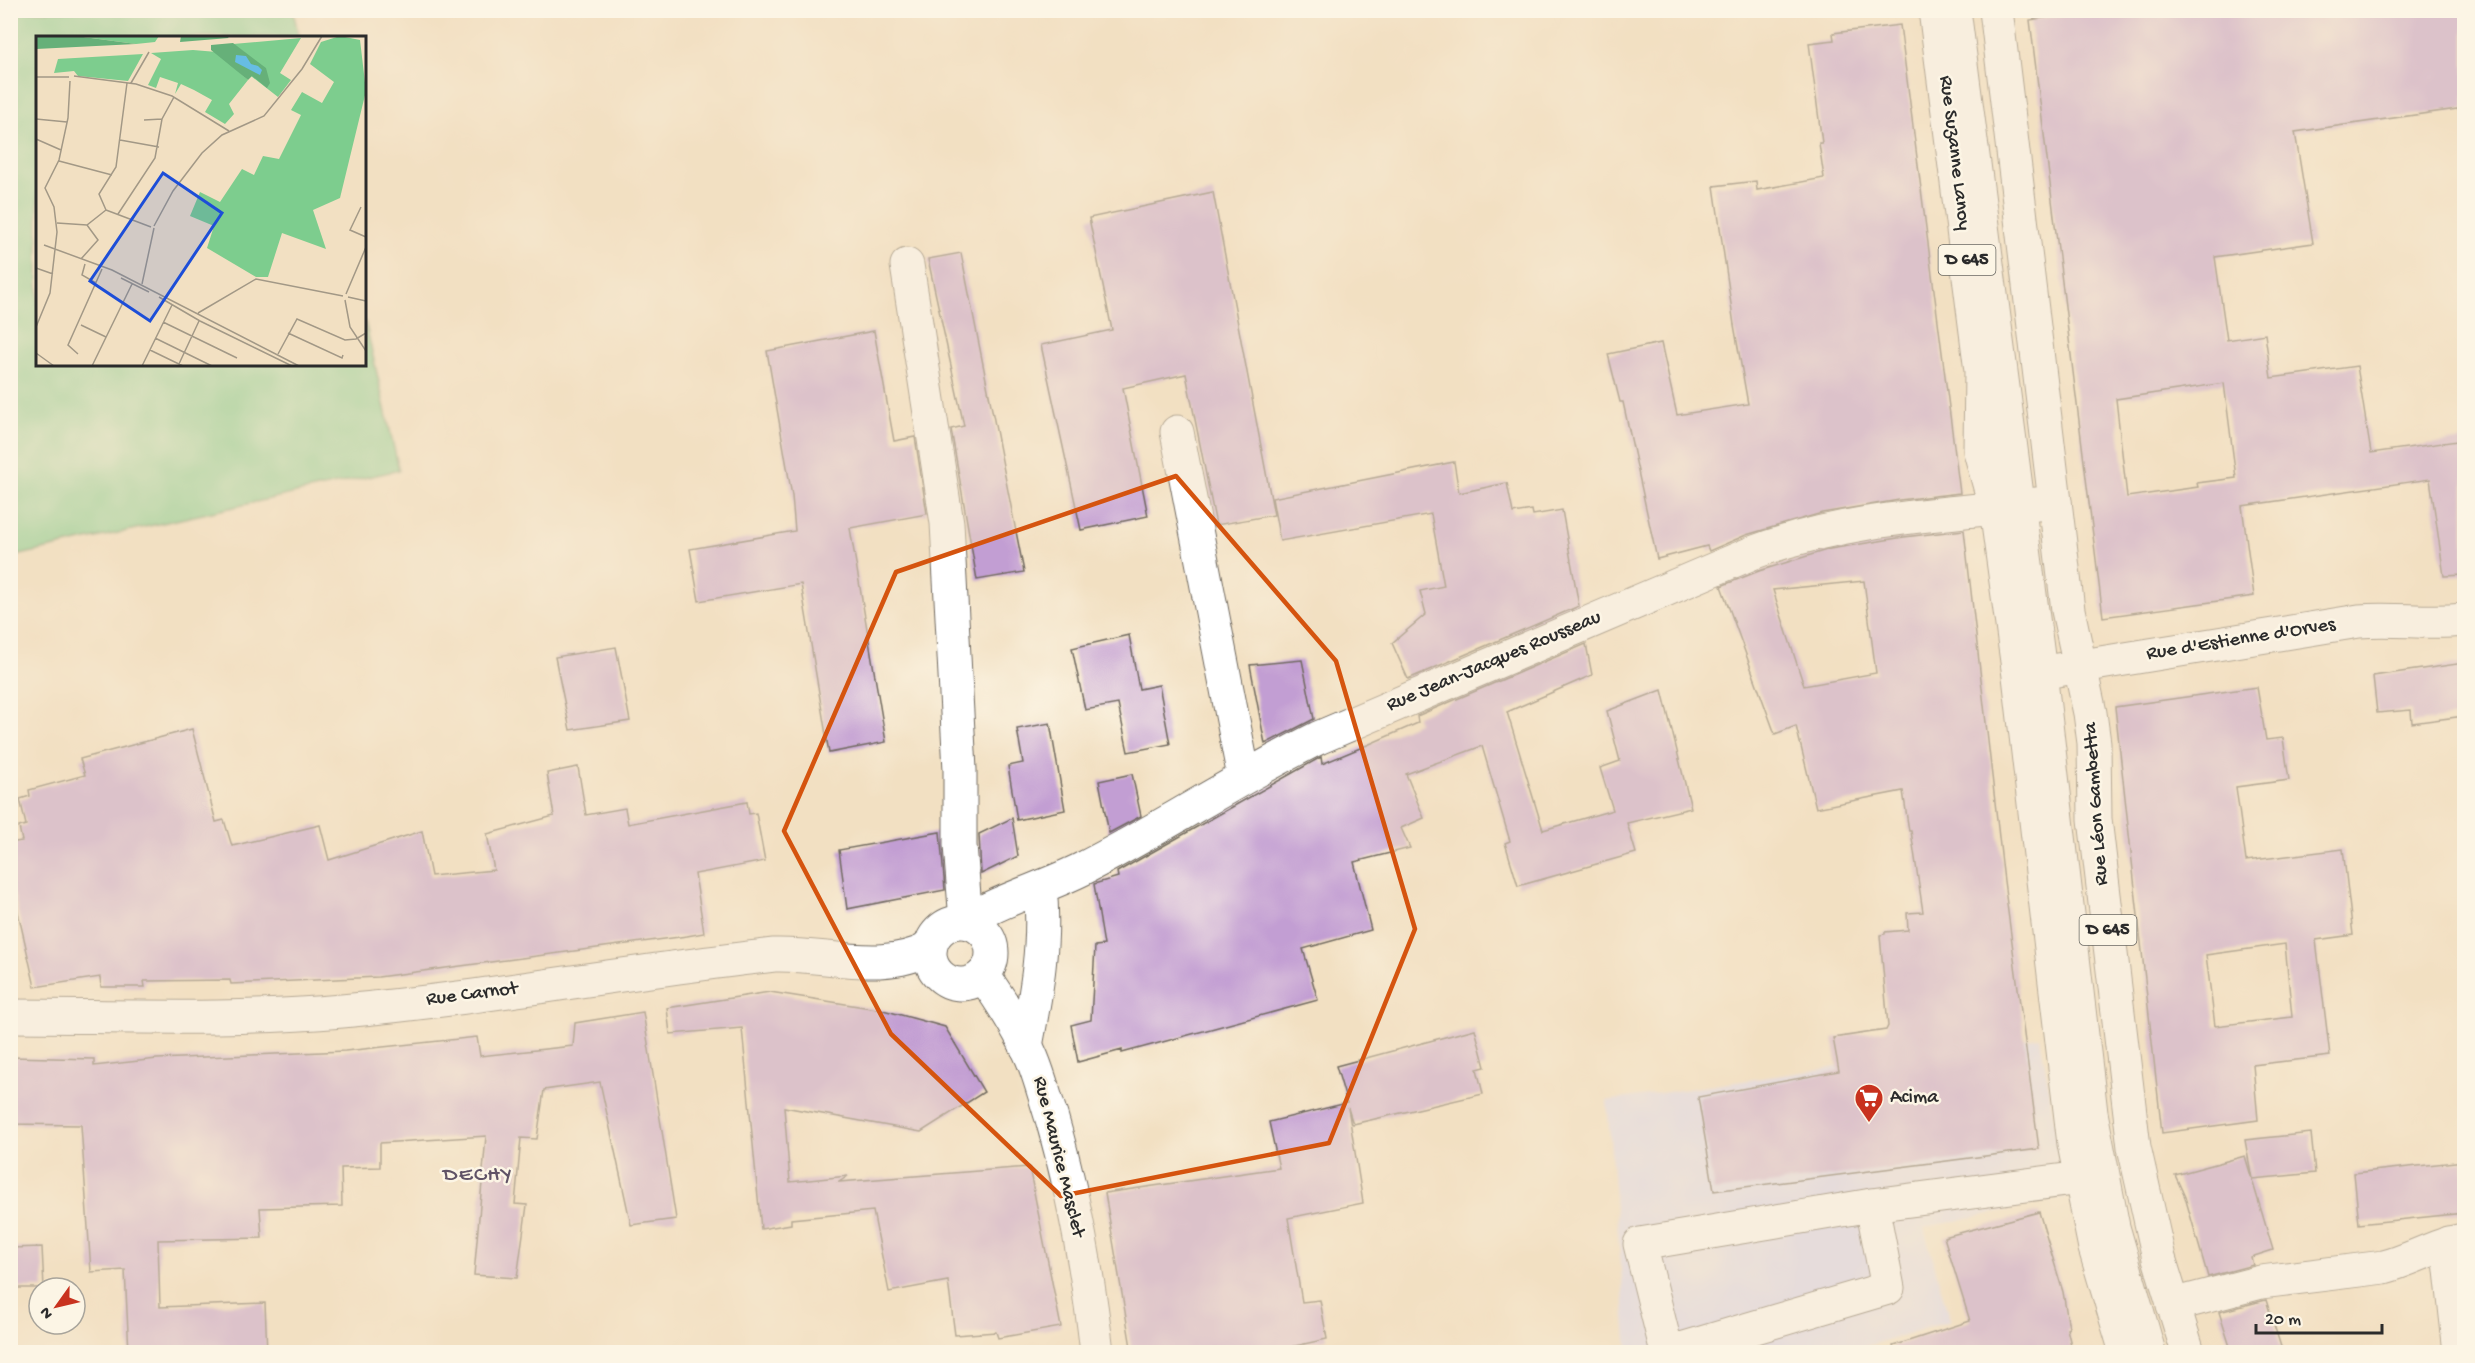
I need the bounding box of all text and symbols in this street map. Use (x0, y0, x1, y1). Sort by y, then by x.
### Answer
inset map (36, 36, 366, 366)
street label: Rue Suzanne Lanoy (1933, 74, 1975, 232)
road number: D 645 (1938, 245, 1996, 275)
street label: Rue Jean-Jacques Rousseau (1383, 606, 1605, 718)
street label: Rue d'Estienne d'Orves (2145, 614, 2338, 666)
street label: Rue Léon Gambetta (2080, 721, 2114, 886)
road number: D 645 (2080, 915, 2136, 945)
street label: Rue Carnot (425, 978, 521, 1012)
street label: Rue Maurice Masclet (1027, 1074, 1090, 1241)
supermarket icon: Acima (1853, 1082, 1885, 1124)
place label: Acima (1890, 1087, 1939, 1110)
district label: DECHY (441, 1163, 513, 1189)
north arrow (27, 1276, 87, 1336)
scale bar (2256, 1297, 2382, 1335)
text: N (36, 1302, 58, 1322)
text: 20 m (2265, 1310, 2301, 1331)

